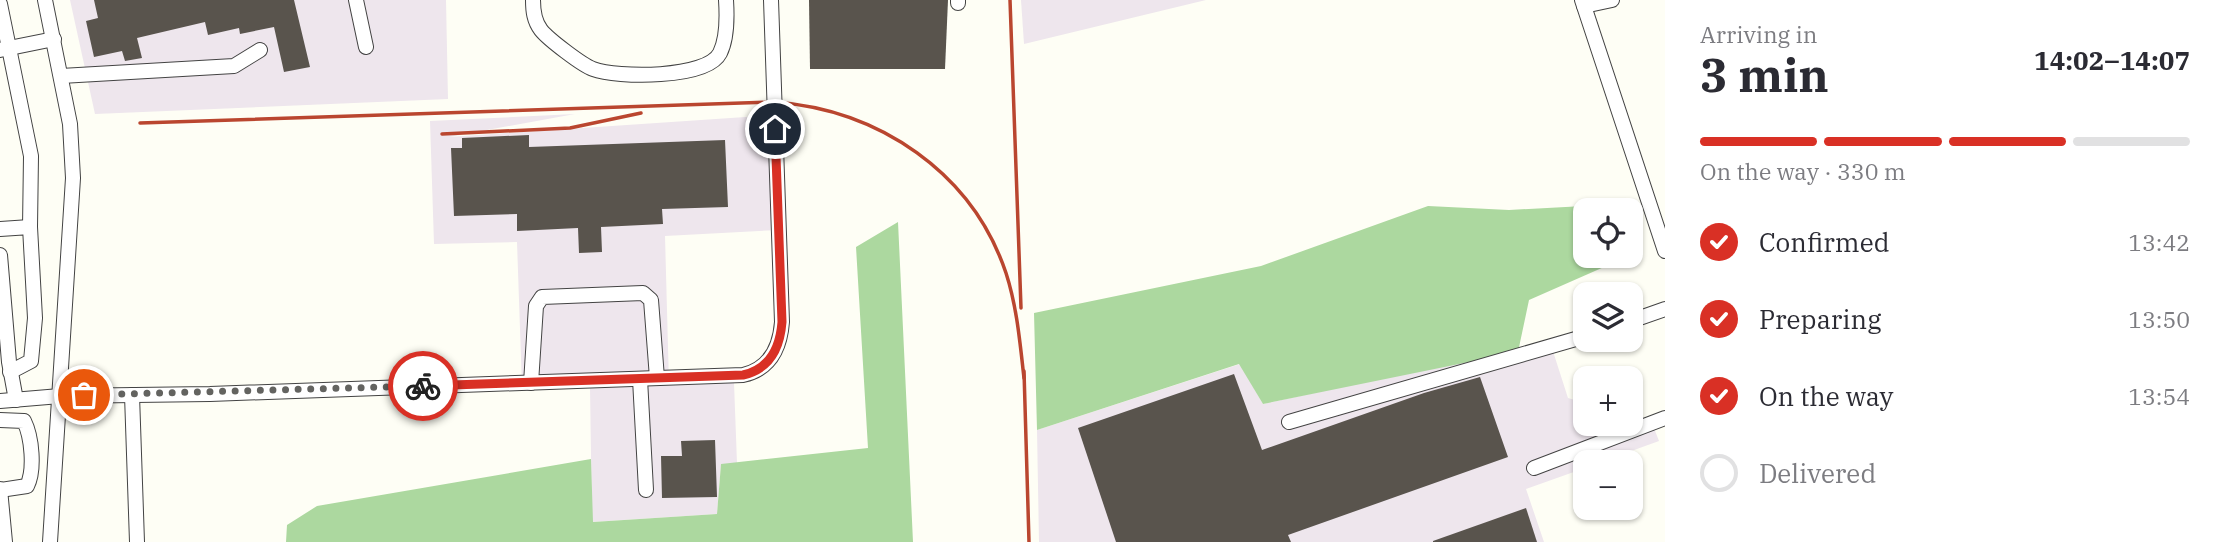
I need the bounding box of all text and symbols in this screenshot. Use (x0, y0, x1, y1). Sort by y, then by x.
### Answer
text: Arriving in (1700, 19, 1817, 49)
text: 14:02–14:07 (2034, 43, 2190, 77)
text: 3 min (1700, 45, 1829, 105)
pin (745, 99, 805, 159)
icon: home (756, 110, 794, 148)
text: On the way · 330 m (1700, 156, 1906, 186)
map controls (1573, 198, 1643, 520)
button: locate (1573, 198, 1643, 268)
icon: check (1700, 223, 1738, 261)
text: Confirmed (1759, 225, 1890, 259)
text: 13:42 (2128, 227, 2190, 257)
button: layers (1573, 282, 1643, 352)
icon: check (1700, 300, 1738, 338)
text: Preparing (1759, 302, 1881, 336)
text: 13:50 (2128, 304, 2190, 334)
courier (388, 351, 458, 421)
pin (54, 365, 114, 425)
button: + (1573, 366, 1643, 436)
icon: bike (404, 367, 442, 405)
icon: bag (65, 376, 103, 414)
icon: check (1700, 377, 1738, 415)
text: On the way (1759, 379, 1893, 413)
text: 13:54 (2128, 381, 2190, 411)
button: − (1573, 450, 1643, 520)
text: Delivered (1759, 456, 1876, 490)

